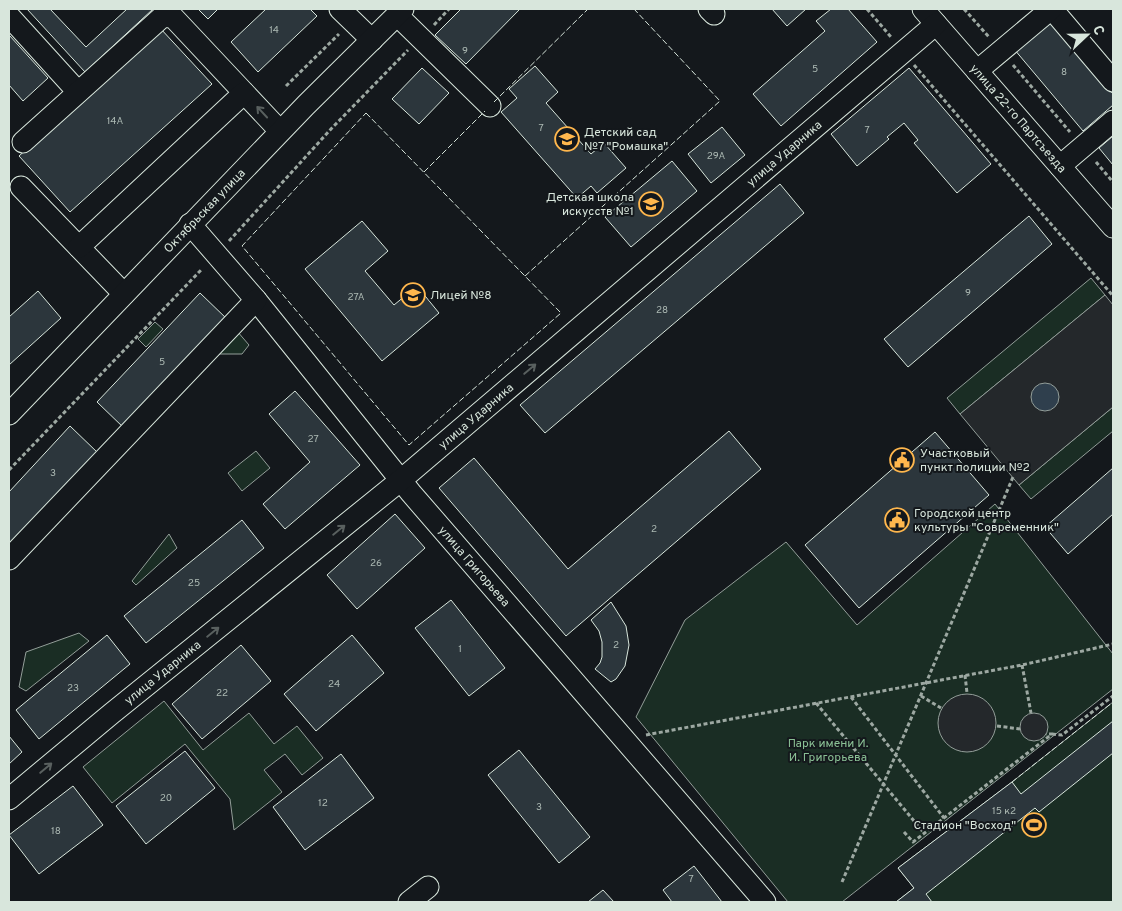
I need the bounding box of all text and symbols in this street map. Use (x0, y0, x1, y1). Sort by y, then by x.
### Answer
north arrow (1062, 10, 1112, 60)
text: С (1088, 23, 1107, 38)
house number: 14 (269, 24, 279, 37)
house number: 9 (462, 45, 468, 58)
street label: улица 22-го Партсъезда (966, 61, 1069, 177)
house number: 5 (812, 63, 818, 76)
house number: 8 (1061, 66, 1067, 79)
one-way arrow (256, 106, 268, 119)
house number: 14А (107, 115, 123, 128)
street label: улица Ударника (744, 117, 826, 191)
house number: 7 (538, 122, 544, 135)
house number: 7 (864, 124, 870, 137)
place label: Детский сад №7 "Ромашка" (584, 125, 668, 155)
school or university icon: Детский сад №7 "Ромашка" (554, 126, 580, 152)
house number: 29А (707, 150, 725, 163)
street label: Октябрьская улица (161, 166, 249, 257)
place label: Детская школа искусств №1 (546, 190, 634, 220)
school or university icon: Детская школа искусств №1 (638, 191, 664, 217)
school or university icon: Лицей №8 (400, 282, 426, 308)
house number: 9 (965, 287, 971, 300)
place label: Лицей №8 (430, 288, 492, 304)
house number: 27А (348, 291, 365, 304)
house number: 28 (656, 304, 668, 317)
house number: 5 (159, 356, 165, 369)
one-way arrow (524, 363, 537, 375)
street label: улица Ударника (436, 380, 518, 453)
house number: 27 (307, 433, 319, 446)
place label: Участковый пункт полиции №2 (920, 446, 1030, 476)
public building icon: Участковый пункт полиции №2 (889, 447, 915, 473)
house number: 3 (50, 467, 56, 480)
place label: Городской центр культуры "Современник" (914, 506, 1059, 536)
public building icon: Городской центр культуры "Современник" (884, 507, 910, 533)
street label: улица Григорьева (434, 523, 513, 611)
house number: 2 (651, 523, 657, 536)
one-way arrow (332, 524, 345, 535)
house number: 26 (370, 557, 382, 570)
house number: 25 (188, 577, 200, 590)
one-way arrow (206, 626, 219, 637)
street label: улица Ударника (122, 637, 205, 709)
house number: 2 (613, 639, 619, 652)
house number: 1 (458, 643, 462, 656)
house number: 24 (328, 678, 340, 691)
house number: 23 (67, 682, 79, 695)
house number: 22 (216, 687, 228, 700)
park label: Парк имени И. И. Григорьева (788, 736, 869, 766)
one-way arrow (39, 763, 52, 774)
house number: 20 (160, 792, 172, 805)
house number: 12 (318, 797, 328, 810)
house number: 3 (536, 801, 542, 814)
house number: 15 к2 (992, 805, 1016, 818)
sports icon: Стадион "Восход" (1021, 812, 1047, 838)
place label: Стадион "Восход" (913, 818, 1016, 834)
house number: 18 (51, 825, 61, 838)
house number: 7 (688, 873, 694, 886)

